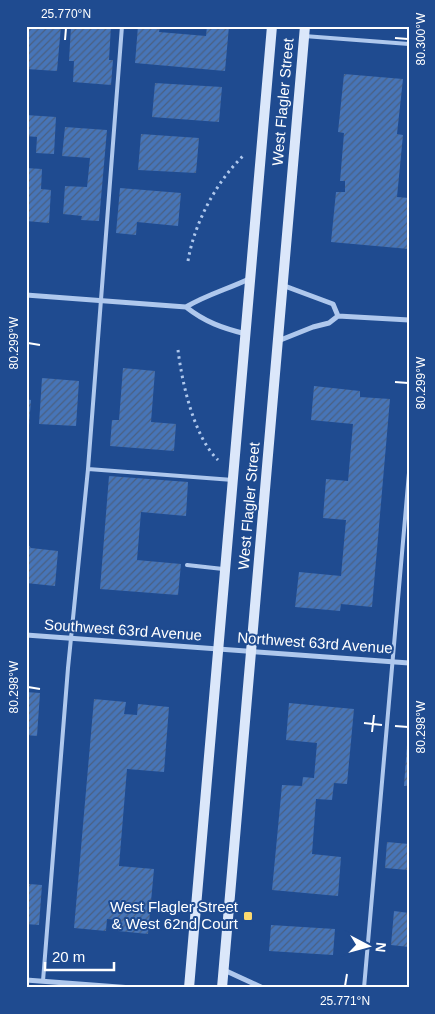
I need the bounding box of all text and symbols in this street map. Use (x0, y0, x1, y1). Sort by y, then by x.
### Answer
text: 25.770°N (41, 7, 91, 21)
text: 80.300°W (414, 12, 428, 65)
street label: West Flagler Street (268, 37, 297, 167)
text: 80.299°W (7, 316, 21, 369)
text: 80.299°W (414, 356, 428, 409)
street label: West Flagler Street (234, 441, 263, 571)
street label: Southwest 63rd Avenue (44, 616, 203, 643)
street label: Northwest 63rd Avenue (237, 629, 393, 656)
text: 80.298°W (7, 660, 21, 713)
text: 80.298°W (414, 700, 428, 753)
place label: West Flagler Street & West 62nd Court (110, 898, 239, 932)
marker: West Flagler Street & West 62nd Court (242, 910, 254, 922)
north arrow (342, 922, 392, 972)
scale bar (45, 939, 114, 971)
text: N (372, 941, 389, 953)
text: 20 m (52, 948, 85, 965)
text: 25.771°N (320, 994, 370, 1008)

